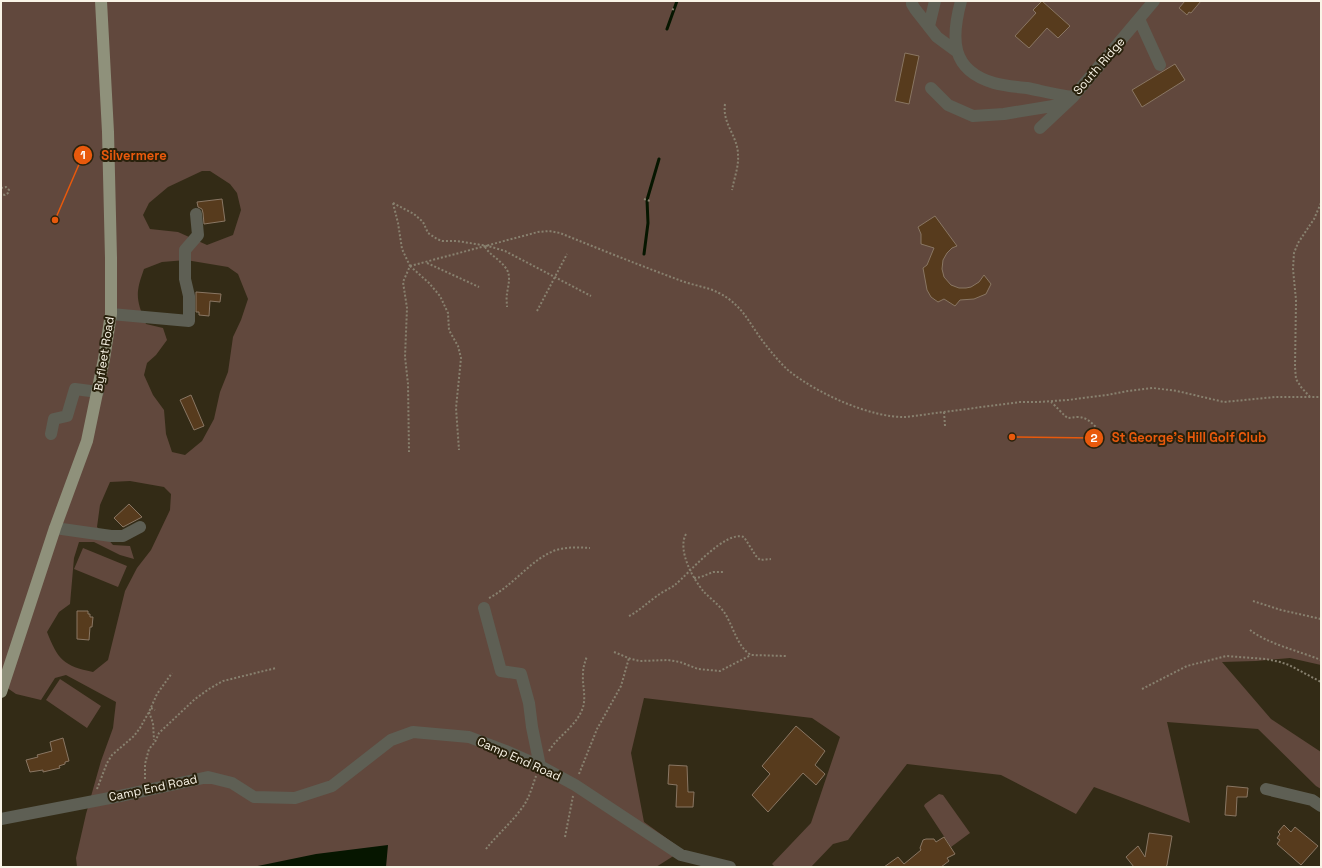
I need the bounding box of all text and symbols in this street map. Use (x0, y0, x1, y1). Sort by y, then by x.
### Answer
street label: South Ridge (1070, 34, 1128, 98)
callout: Silvermere (73, 143, 174, 168)
text: 1 (80, 147, 86, 163)
text: Silvermere (101, 147, 167, 164)
street label: Byfleet Road (90, 316, 118, 392)
callout: St George's Hill Golf Club (1084, 425, 1275, 450)
text: St George's Hill Golf Club (1112, 429, 1266, 446)
text: 2 (1090, 430, 1098, 446)
street label: Camp End Road (475, 733, 563, 785)
street label: Camp End Road (107, 771, 199, 805)

